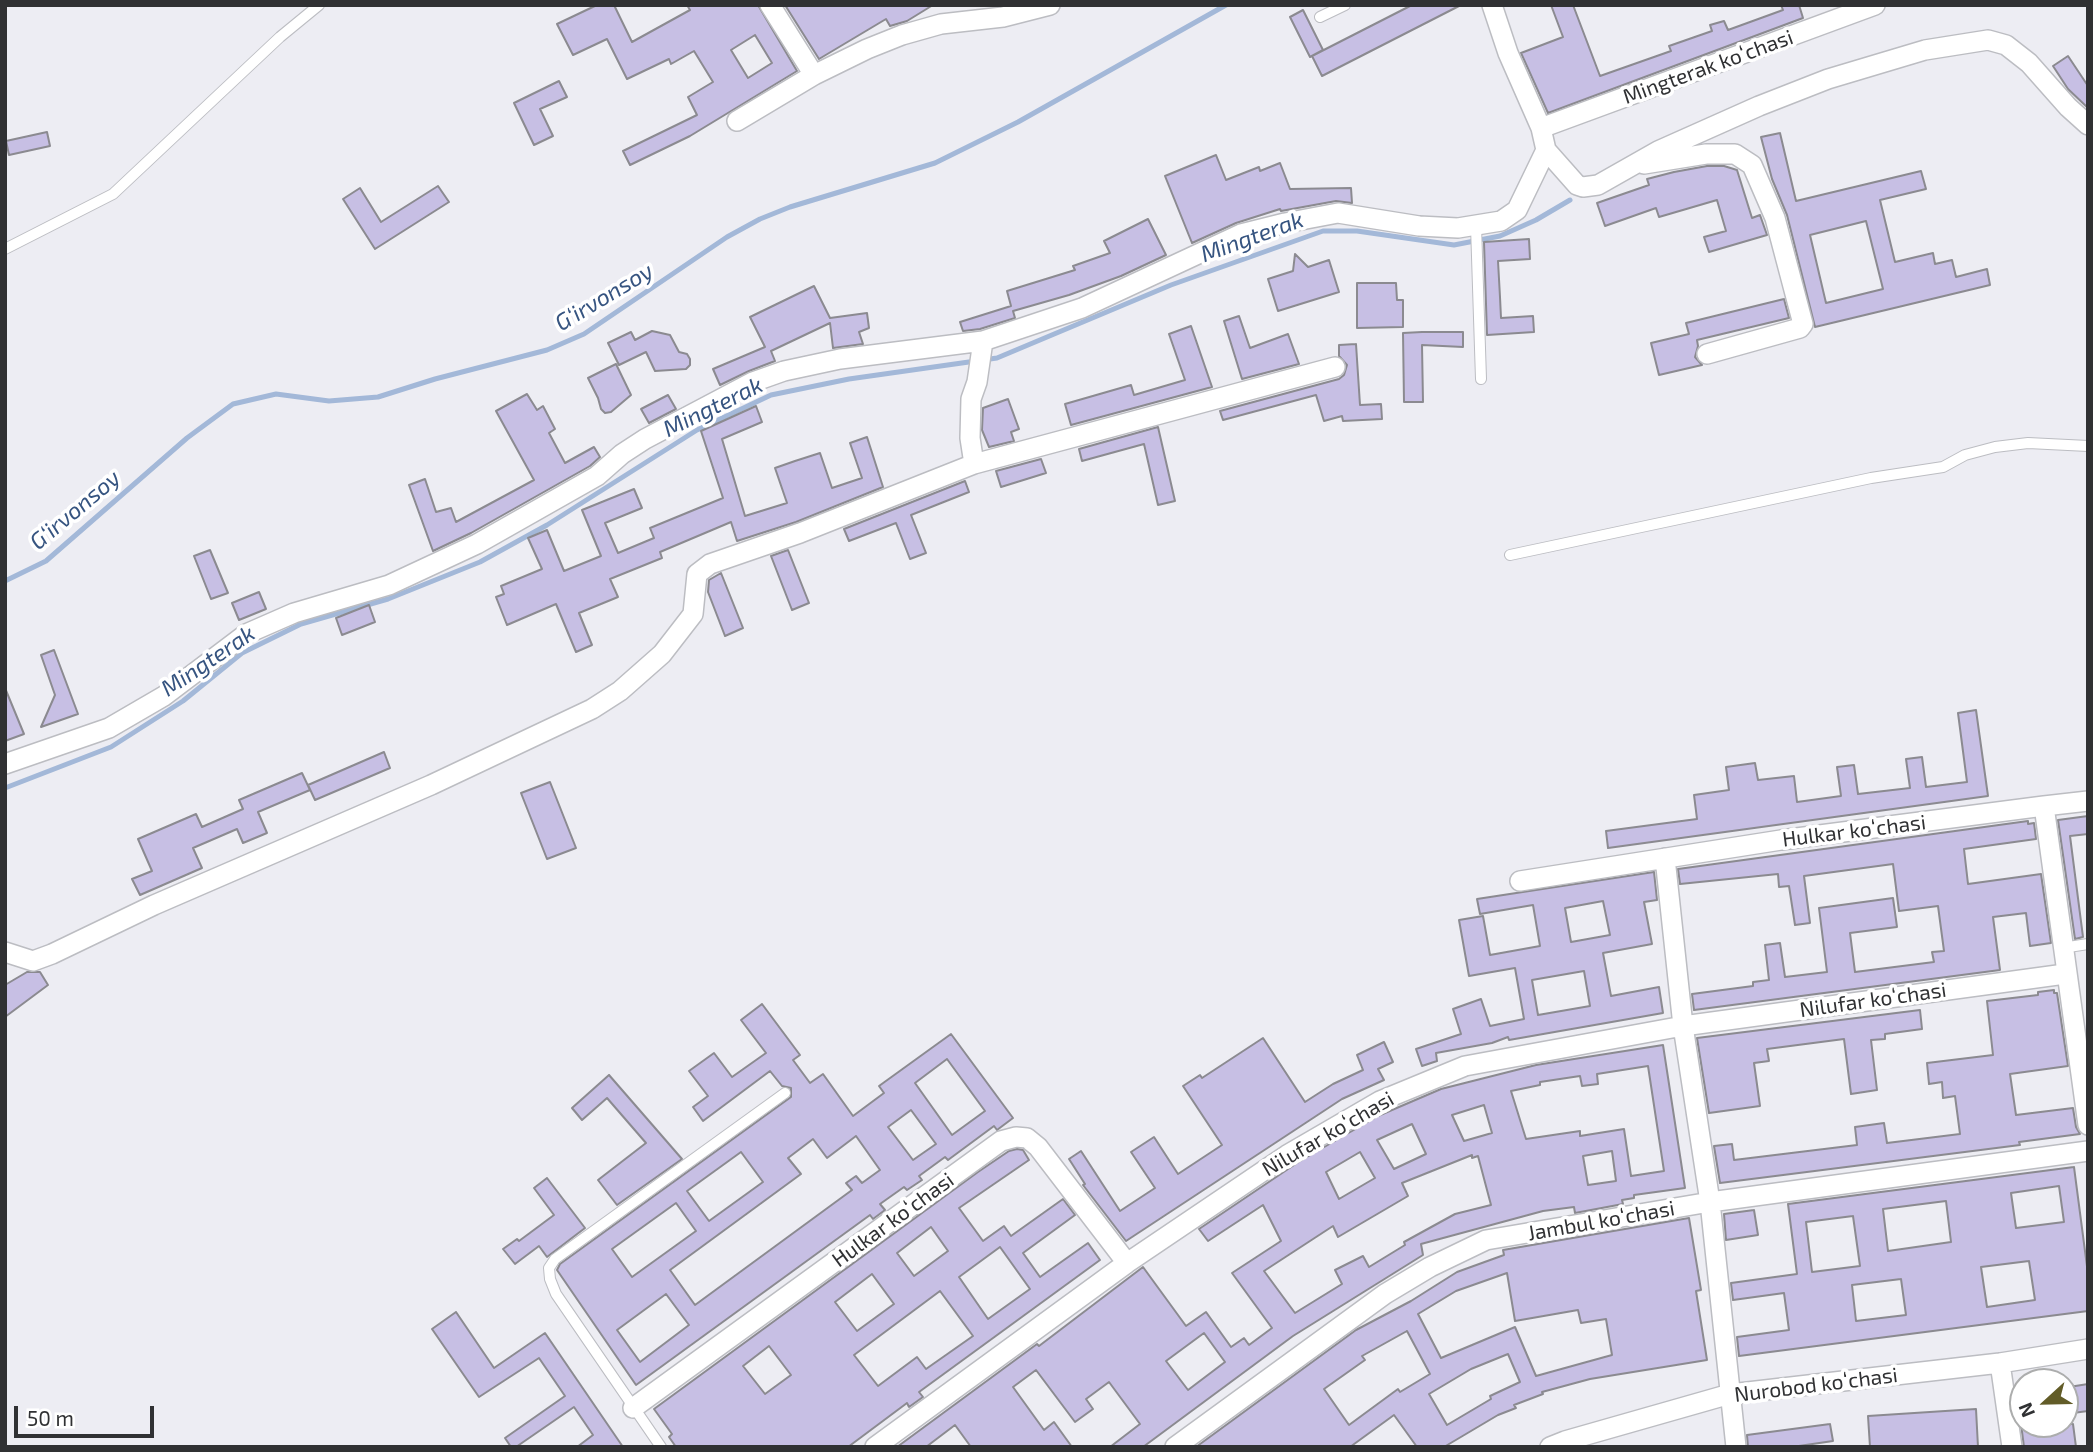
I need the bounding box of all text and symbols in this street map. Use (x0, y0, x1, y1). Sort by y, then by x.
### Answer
street label: Mingterak koʻchasi (1620, 25, 1796, 109)
water label: Mingterak (1197, 206, 1307, 268)
water label: G‘irvonsoy (550, 257, 658, 337)
water label: Mingterak (659, 371, 767, 443)
water label: G‘irvonsoy (24, 464, 126, 556)
water label: Mingterak (156, 620, 260, 702)
street label: Hulkar koʻchasi (1781, 810, 1927, 852)
street label: Nilufar koʻchasi (1798, 977, 1948, 1023)
street label: Nilufar koʻchasi (1258, 1086, 1398, 1182)
street label: Hulkar koʻchasi (827, 1167, 959, 1273)
street label: Jambul koʻchasi (1525, 1196, 1677, 1246)
street label: Nurobod koʻchasi (1733, 1362, 1899, 1408)
north arrow (2009, 1368, 2079, 1438)
scale bar (18, 1392, 158, 1436)
text: N (2013, 1400, 2039, 1421)
text: 50 m (27, 1405, 74, 1430)

